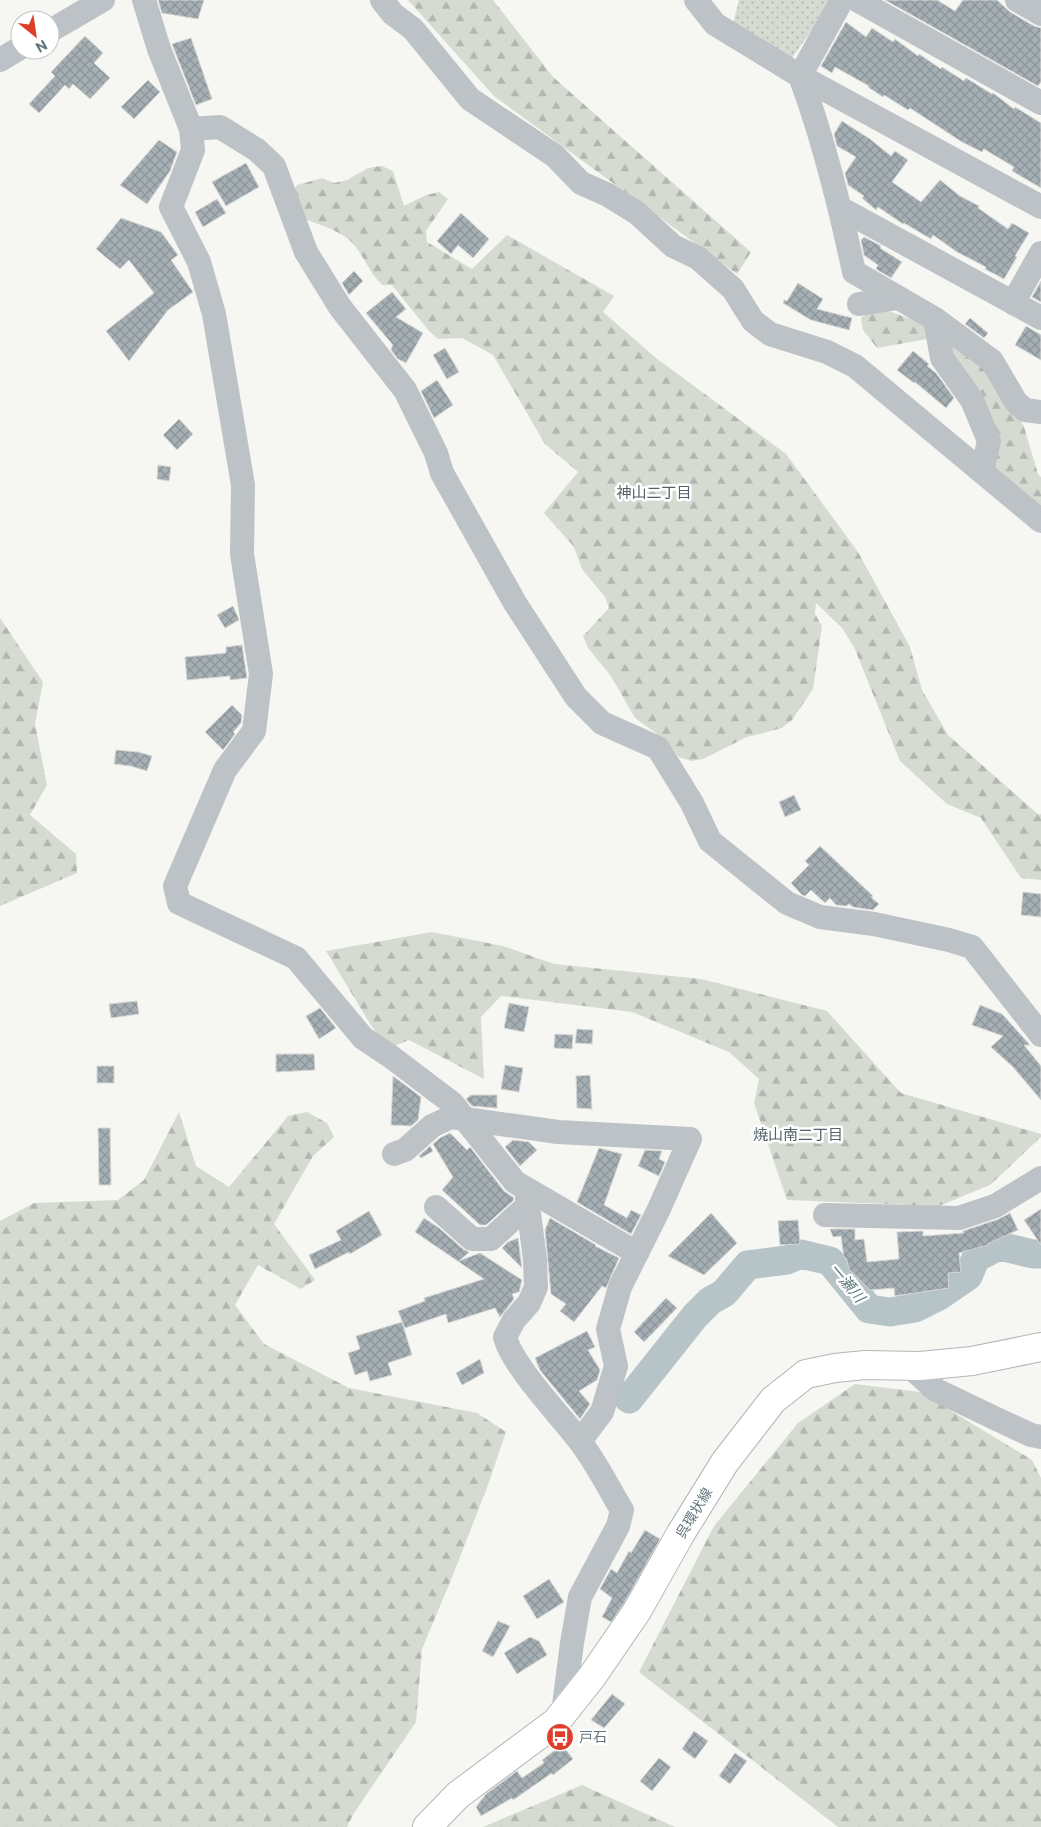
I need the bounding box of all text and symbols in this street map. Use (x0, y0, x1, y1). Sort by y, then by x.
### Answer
north arrow (10, 10, 60, 60)
text: N (33, 37, 51, 57)
district label: 神山二丁目 (616, 483, 692, 501)
district label: 焼山南二丁目 (753, 1125, 843, 1143)
water label: 一瀬川 (826, 1259, 870, 1307)
street label: 呉環状線 (672, 1484, 715, 1541)
bus stop icon: 戸石 (545, 1722, 575, 1752)
place label: 戸石 (579, 1728, 607, 1745)

